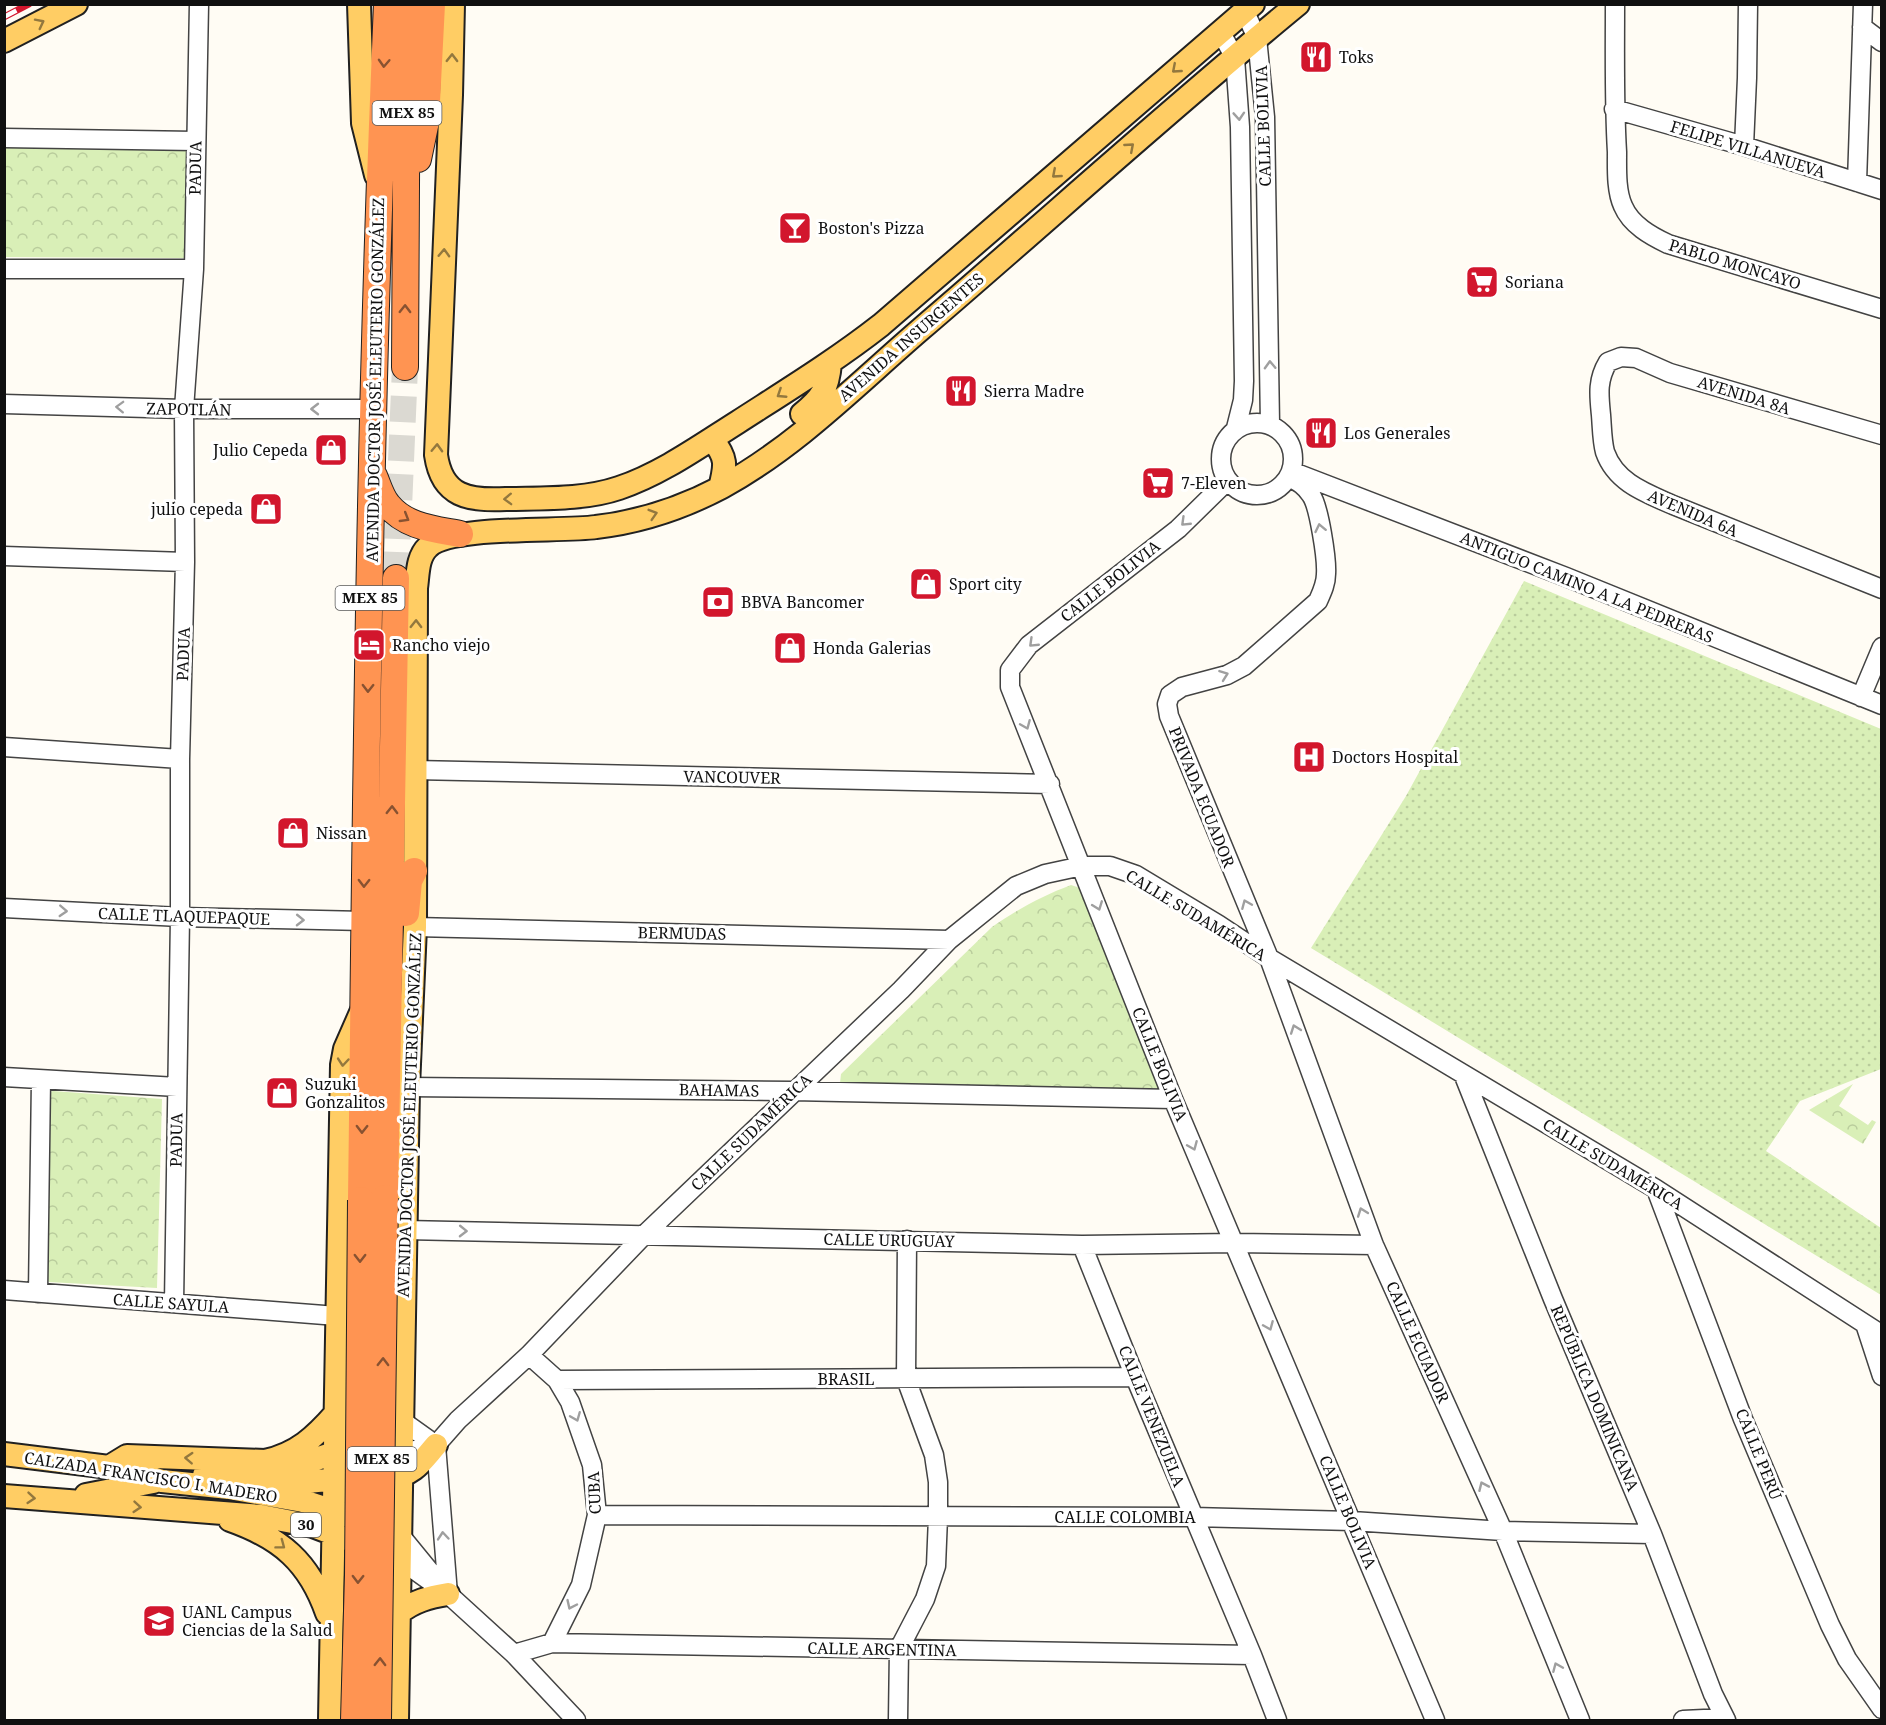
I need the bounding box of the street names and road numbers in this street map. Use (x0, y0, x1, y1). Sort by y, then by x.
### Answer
street label: CALLE BOLIVIA (1250, 64, 1276, 187)
road number: MEX 85 (372, 101, 442, 125)
street label: FELIPE VILLANUEVA (1668, 115, 1829, 183)
street label: PADUA (184, 140, 206, 195)
street label: AVENIDA DOCTOR JOSÉ ELEUTERIO GONZÁLEZ (361, 198, 389, 562)
street label: PABLO MONCAYO (1666, 233, 1804, 295)
street label: AVENIDA INSURGENTES (834, 268, 988, 406)
street label: AVENIDA 8A (1695, 370, 1794, 420)
street label: ZAPOTLÁN (146, 397, 232, 421)
street label: AVENIDA 6A (1645, 484, 1742, 542)
street label: ANTIGUO CAMINO A LA PEDRERAS (1457, 526, 1717, 648)
street label: CALLE BOLIVIA (1055, 535, 1165, 627)
road number: MEX 85 (336, 586, 404, 610)
street label: PADUA (171, 626, 195, 681)
street label: PRIVADA ECUADOR (1164, 723, 1240, 871)
street label: VANCOUVER (683, 765, 781, 789)
street label: CALLE SUDAMÉRICA (1122, 864, 1271, 966)
street label: CALLE TLAQUEPAQUE (97, 902, 271, 930)
street label: BERMUDAS (637, 921, 727, 945)
street label: AVENIDA DOCTOR JOSÉ ELEUTERIO GONZÁLEZ (392, 932, 426, 1298)
street label: CALLE BOLIVIA (1127, 1004, 1193, 1125)
street label: CALLE SUDAMÉRICA (686, 1068, 817, 1196)
street label: BAHAMAS (679, 1078, 759, 1102)
street label: PADUA (165, 1112, 187, 1167)
street label: CALLE SUDAMÉRICA (1539, 1113, 1688, 1215)
street label: CALLE URUGUAY (823, 1228, 956, 1252)
street label: CALLE ECUADOR (1381, 1278, 1455, 1407)
street label: CALLE SAYULA (112, 1288, 231, 1318)
street label: REPÚBLICA DOMINICANA (1546, 1302, 1645, 1495)
street label: CALLE VENEZUELA (1114, 1342, 1191, 1490)
street label: BRASIL (818, 1368, 874, 1390)
street label: CALLE PERÚ (1731, 1405, 1787, 1503)
street label: CALZADA FRANCISCO I. MADERO (23, 1446, 279, 1508)
road number: MEX 85 (348, 1447, 416, 1471)
street label: CALLE BOLIVIA (1314, 1452, 1382, 1573)
street label: CUBA (582, 1470, 606, 1515)
street label: CALLE COLOMBIA (1054, 1506, 1196, 1528)
road number: 30 (291, 1513, 321, 1537)
street label: CALLE ARGENTINA (807, 1637, 958, 1661)

